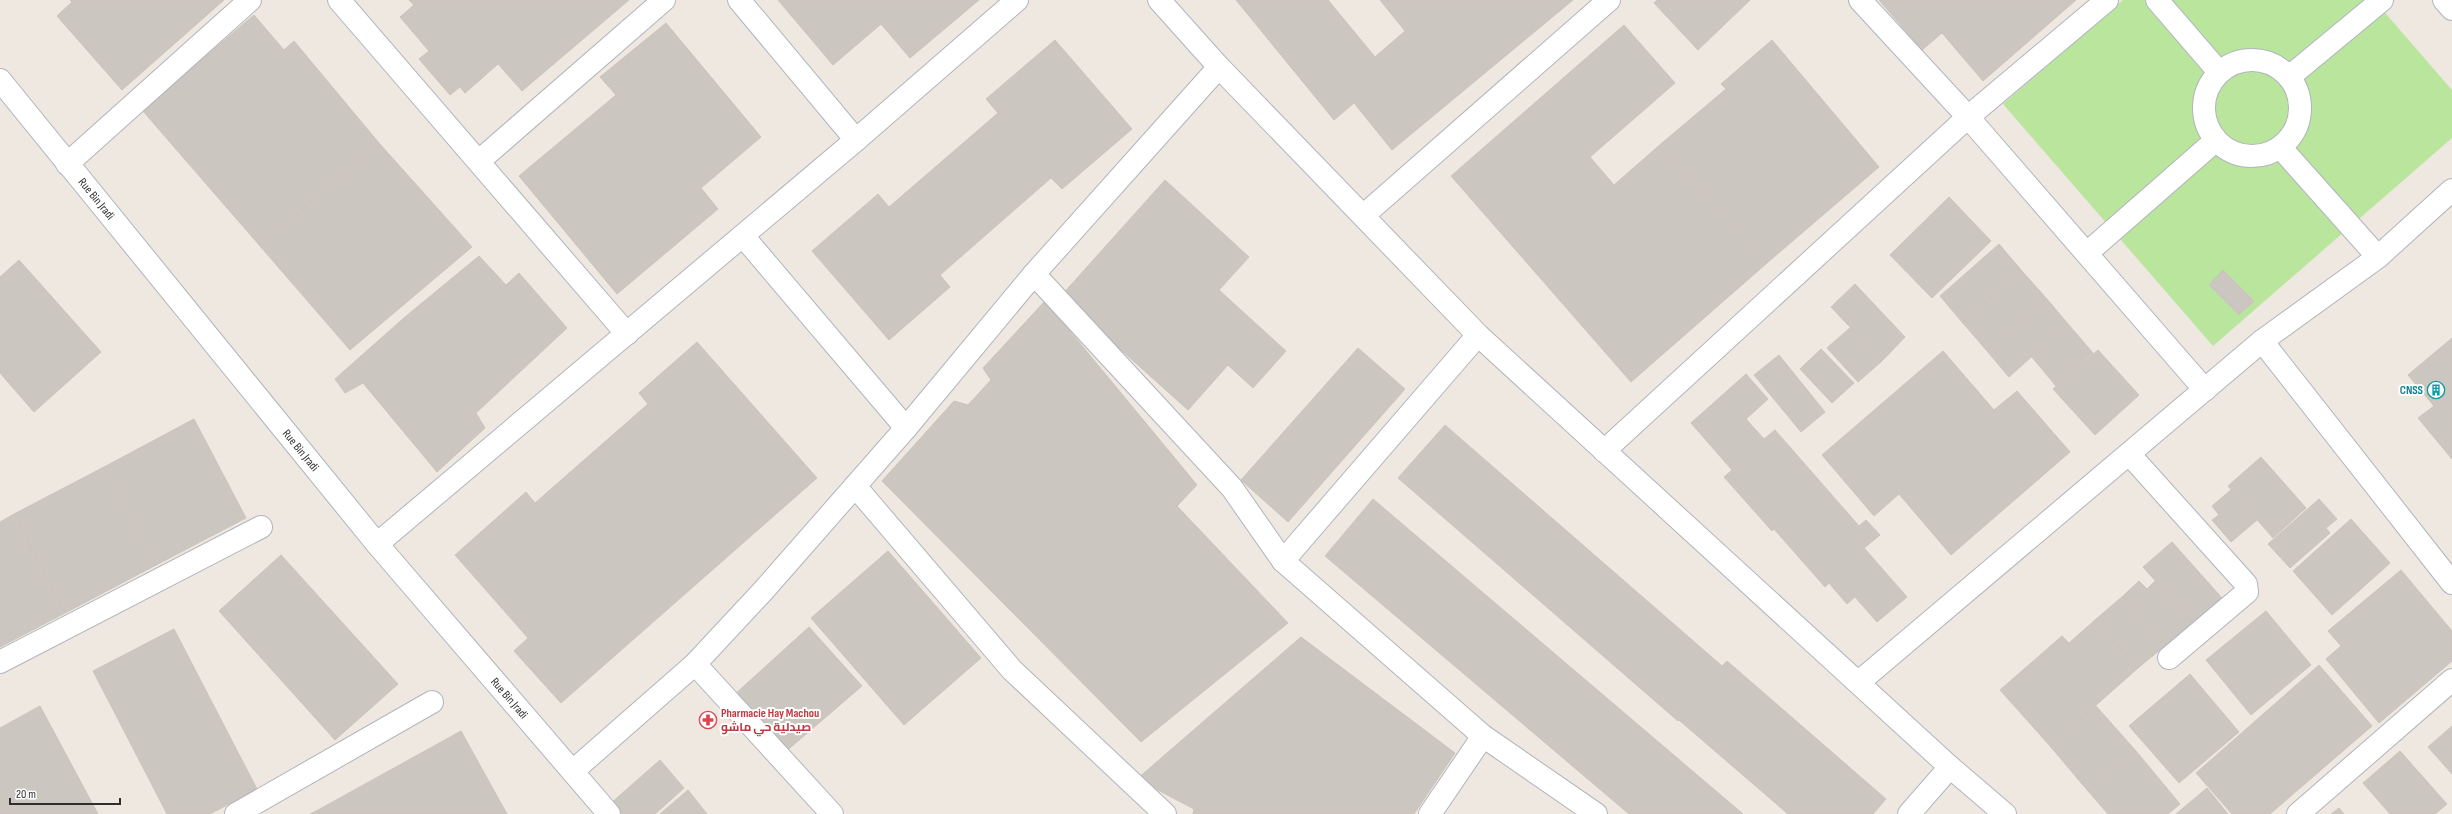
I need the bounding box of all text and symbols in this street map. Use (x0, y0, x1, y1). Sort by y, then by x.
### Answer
street label: Rue Bin Jradi (75, 175, 118, 223)
building icon: CNSS (2426, 380, 2446, 400)
place label: CNSS (2400, 383, 2424, 398)
street label: Rue Bin Jradi (279, 426, 322, 474)
street label: Rue Bin Jradi (488, 674, 531, 722)
place label: Pharmacie Hay Machou صيدلية حي ماشو (721, 706, 819, 737)
pharmacy icon: Pharmacie Hay Machou صيدلية حي ماشو (698, 710, 718, 730)
scale bar (10, 780, 120, 806)
text: 20 m (16, 787, 36, 802)

